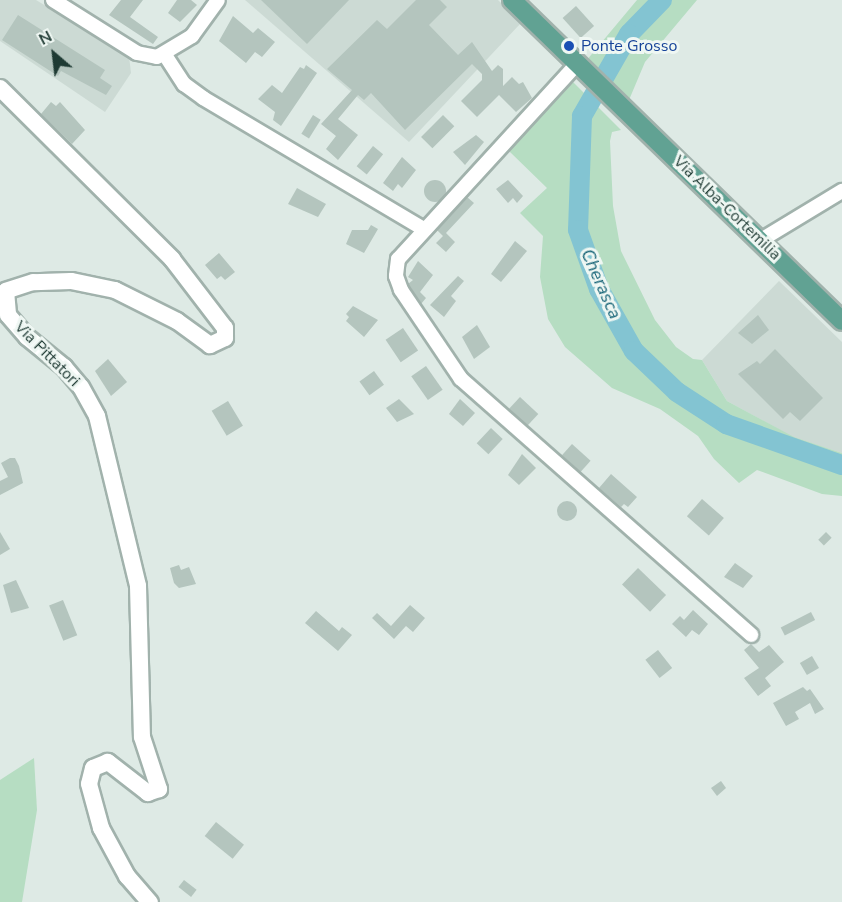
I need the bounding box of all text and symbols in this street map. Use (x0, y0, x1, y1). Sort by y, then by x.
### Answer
north arrow (24, 24, 84, 84)
text: N (35, 26, 56, 51)
place label: Ponte Grosso (581, 36, 677, 56)
marker: Ponte Grosso (562, 39, 576, 53)
street label: Via Alba-Cortemilia (669, 152, 785, 264)
water label: Cherasca (576, 246, 626, 322)
street label: Via Pittatori (10, 317, 84, 391)

